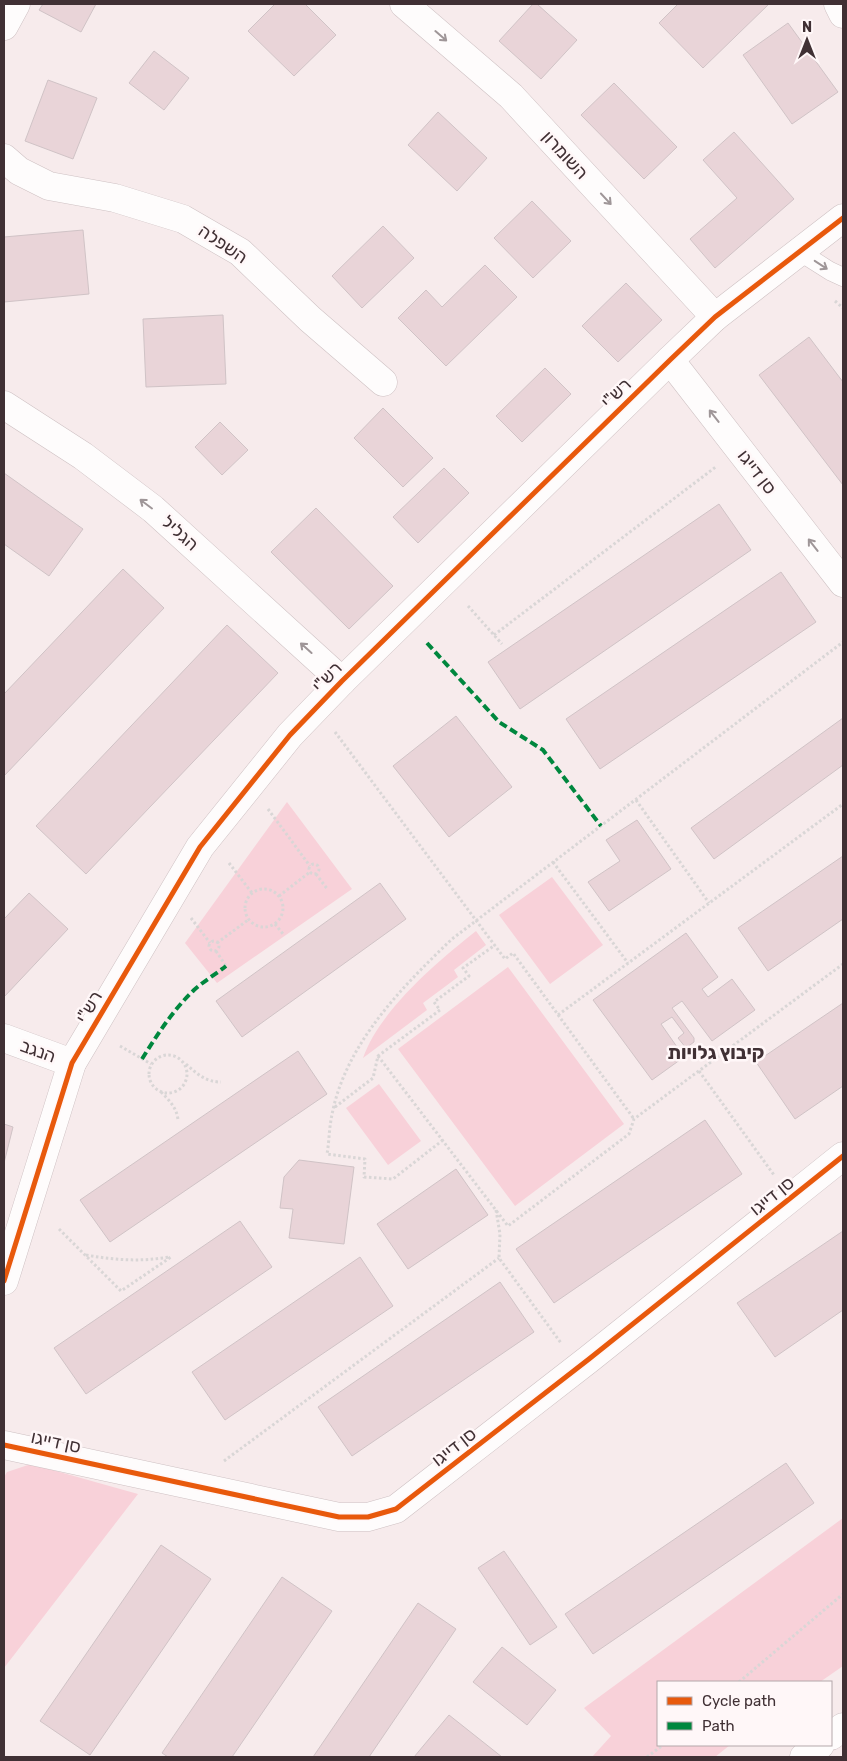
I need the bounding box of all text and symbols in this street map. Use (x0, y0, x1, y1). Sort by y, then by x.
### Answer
north arrow (782, 15, 832, 65)
text: N (802, 19, 812, 36)
one-way arrow (434, 30, 447, 41)
street label: השומרון (537, 126, 593, 184)
one-way arrow (600, 192, 612, 205)
street label: השפלה (194, 220, 252, 268)
one-way arrow (814, 260, 828, 271)
street label: רש"י (596, 373, 636, 413)
one-way arrow (708, 410, 719, 423)
street label: סן דייגו (733, 445, 781, 499)
one-way arrow (140, 498, 153, 509)
street label: הגליל (157, 511, 203, 555)
one-way arrow (808, 539, 819, 552)
one-way arrow (299, 642, 312, 654)
street label: רש"י (307, 657, 347, 697)
street label: רש"י (71, 987, 107, 1027)
street label: הנגב (17, 1034, 59, 1068)
district label: קיבוץ גלויות (668, 1041, 764, 1064)
street label: סן דייגו (745, 1172, 799, 1220)
street label: סן דייגו (427, 1423, 481, 1471)
street label: סן דייגו (29, 1426, 83, 1458)
legend (657, 1681, 832, 1746)
text: Cycle path (702, 1692, 776, 1710)
text: Path (702, 1717, 735, 1735)

